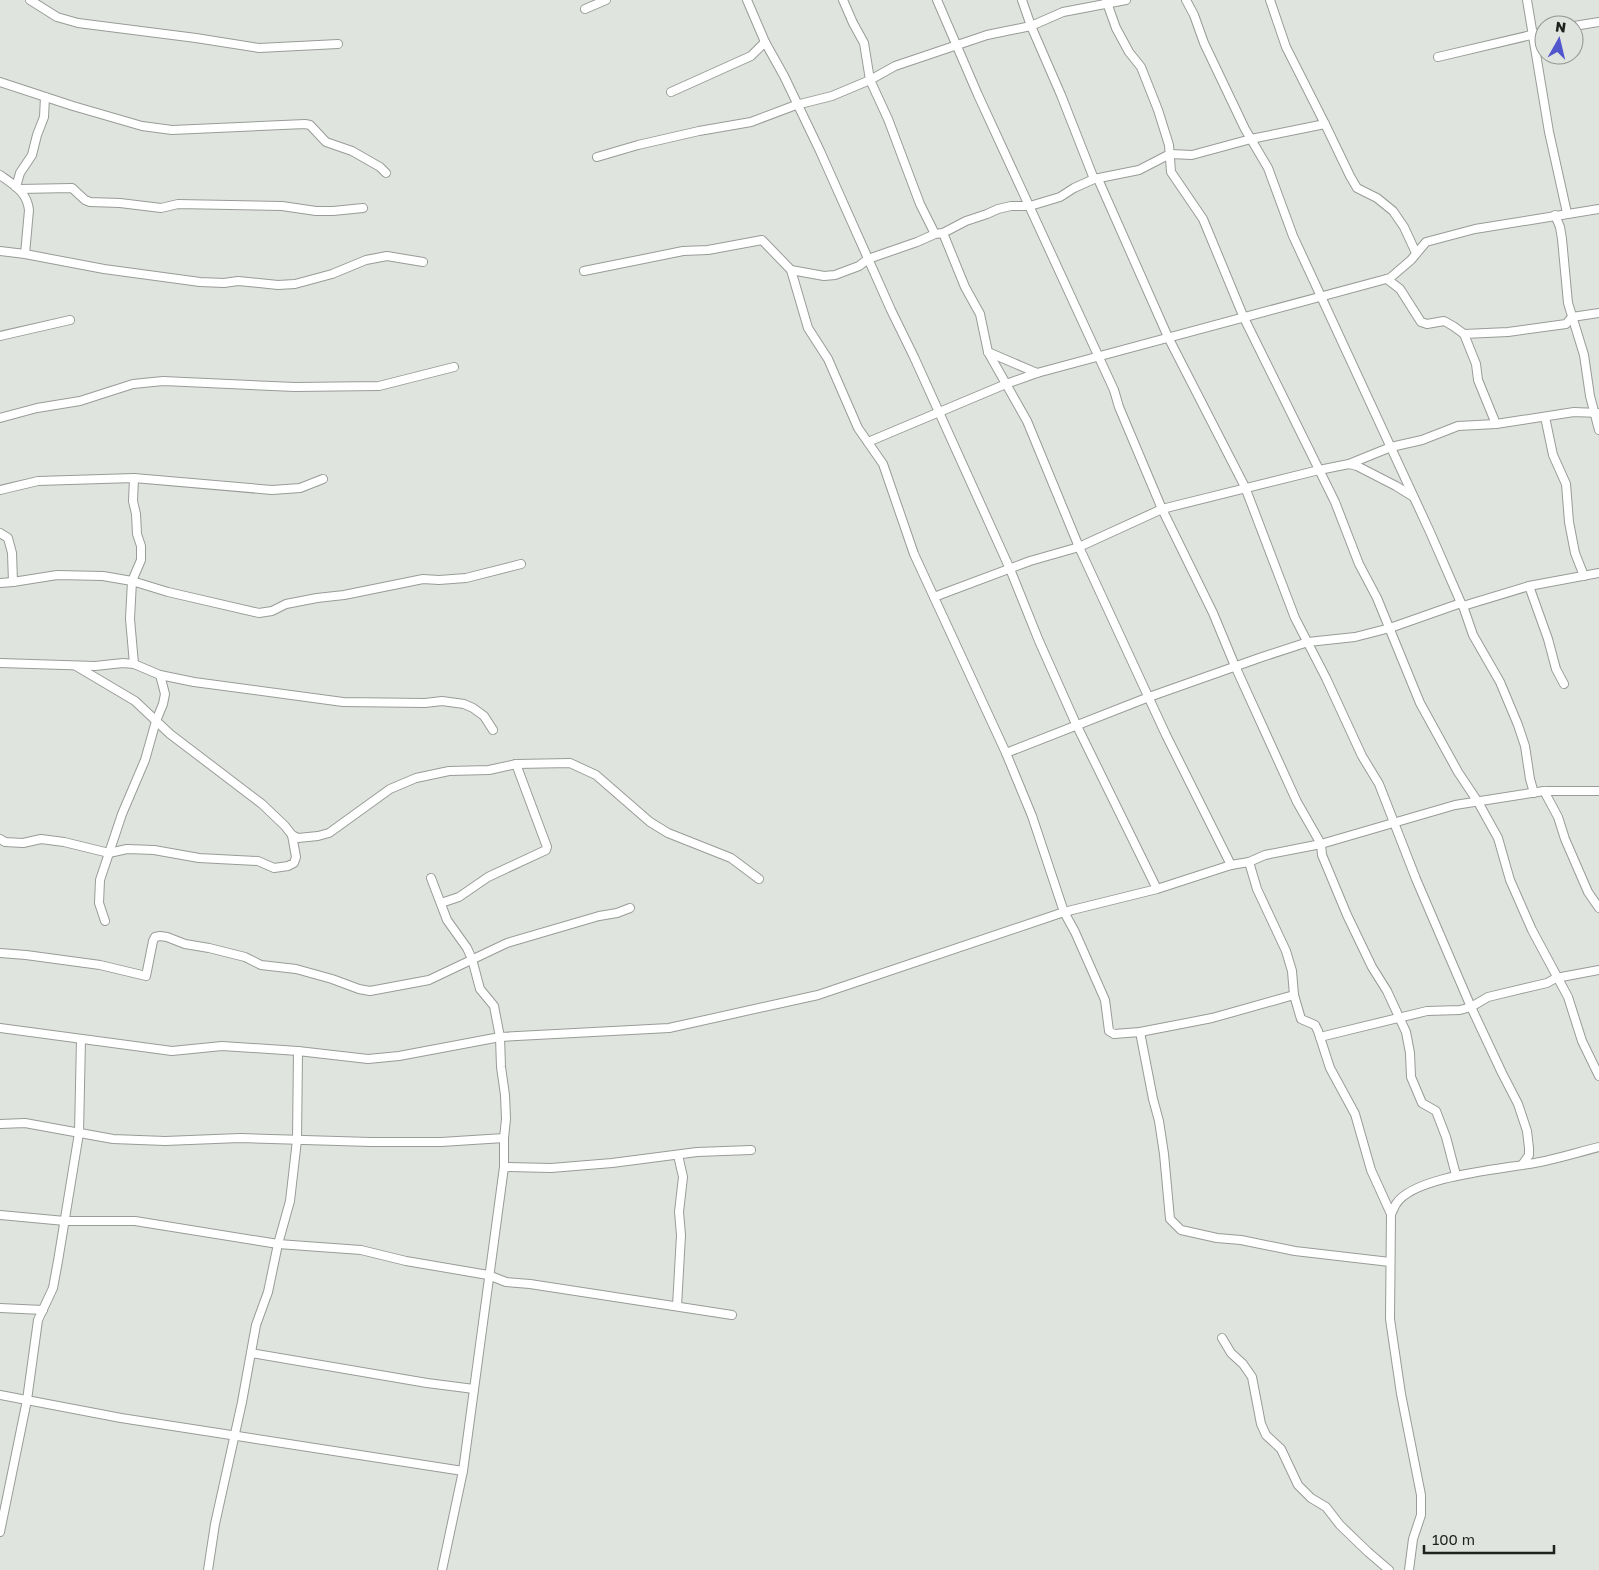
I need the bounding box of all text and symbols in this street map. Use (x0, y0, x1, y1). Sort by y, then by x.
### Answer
north arrow (1534, 15, 1584, 65)
text: N (1554, 17, 1567, 36)
scale bar (1424, 1522, 1554, 1554)
text: 100 m (1432, 1530, 1475, 1548)

